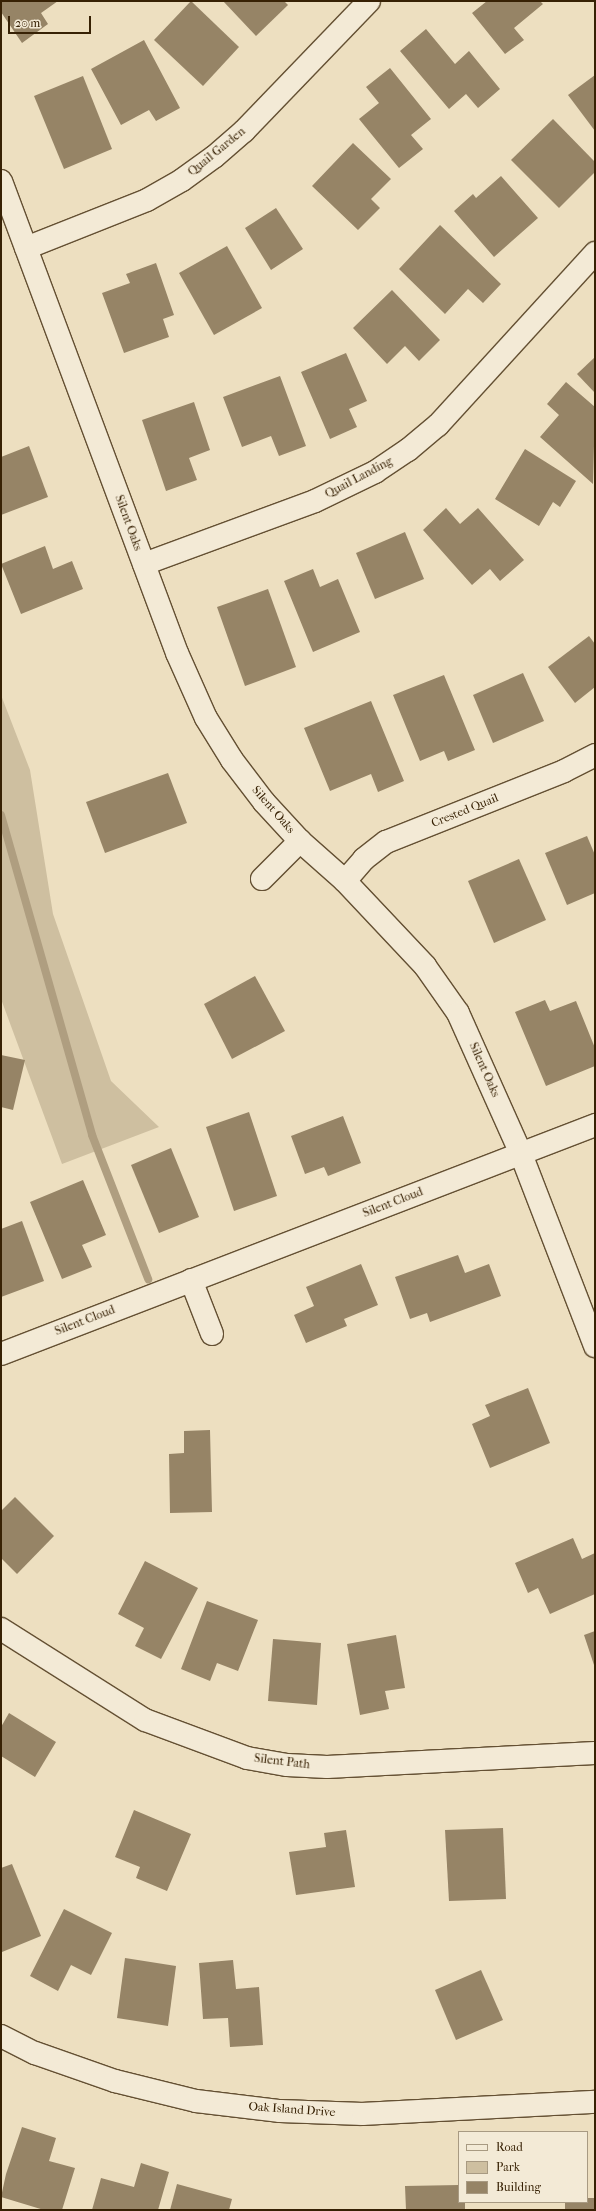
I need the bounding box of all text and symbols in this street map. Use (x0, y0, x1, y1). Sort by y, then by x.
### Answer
scale bar (10, 8, 93, 34)
text: 20 m (15, 16, 40, 30)
street label: Quail Garden (185, 125, 249, 179)
street label: Quail Landing (323, 454, 395, 502)
street label: Silent Oaks (111, 493, 145, 553)
street label: Silent Oaks (248, 783, 298, 837)
street label: Crested Quail (429, 791, 501, 831)
street label: Silent Oaks (466, 1040, 502, 1100)
street label: Silent Cloud (361, 1185, 425, 1221)
street label: Silent Cloud (53, 1303, 117, 1339)
street label: Silent Path (253, 1751, 311, 1773)
street label: Oak Island Drive (248, 2100, 336, 2120)
legend (458, 2131, 588, 2203)
text: Road (496, 2140, 523, 2154)
text: Park (496, 2160, 520, 2174)
text: Building (496, 2180, 541, 2194)

